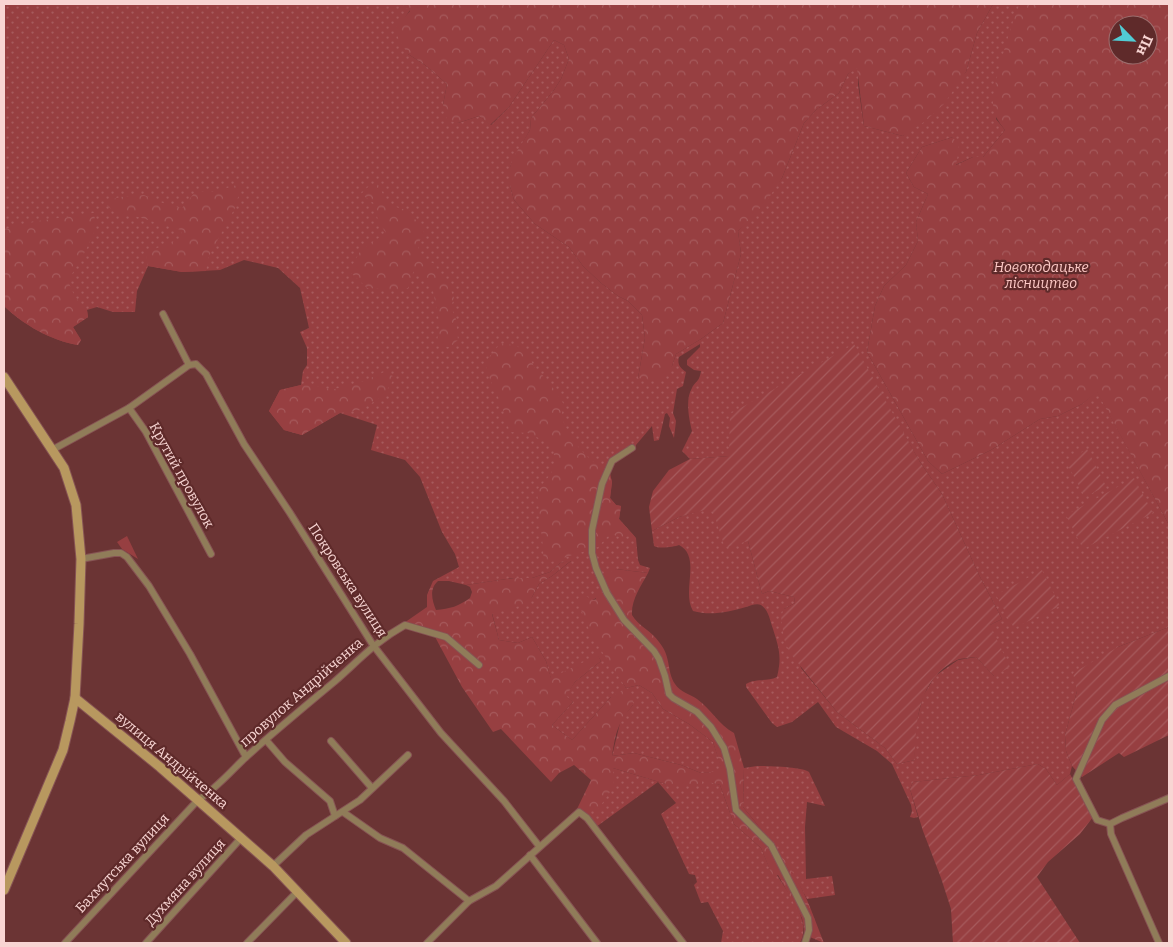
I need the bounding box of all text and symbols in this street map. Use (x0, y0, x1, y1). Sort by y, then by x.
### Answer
north arrow (1108, 15, 1158, 65)
text: Пн (1133, 32, 1156, 58)
park label: Новокодацьке лісництво (993, 259, 1089, 292)
street label: Крутий провулок (145, 419, 218, 532)
street label: Покровська вулиця (304, 520, 391, 641)
street label: провулок Андрійченка (236, 634, 367, 750)
street label: вулиця Андрійченка (112, 708, 232, 813)
street label: Бахмутська вулиця (72, 810, 173, 917)
street label: Духмяна вулиця (142, 835, 229, 929)

